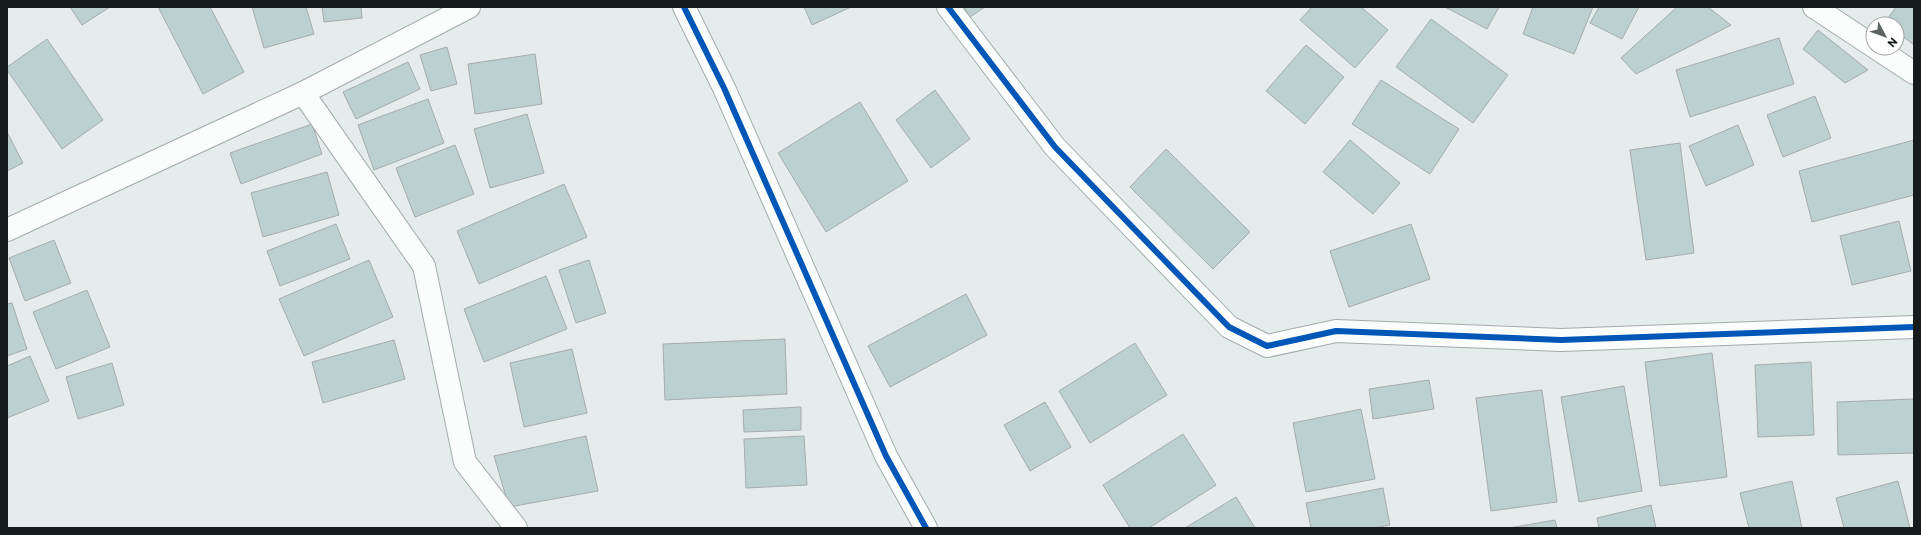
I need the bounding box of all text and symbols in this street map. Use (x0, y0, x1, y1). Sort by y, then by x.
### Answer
north arrow (1865, 16, 1905, 56)
text: N (1885, 36, 1901, 50)

